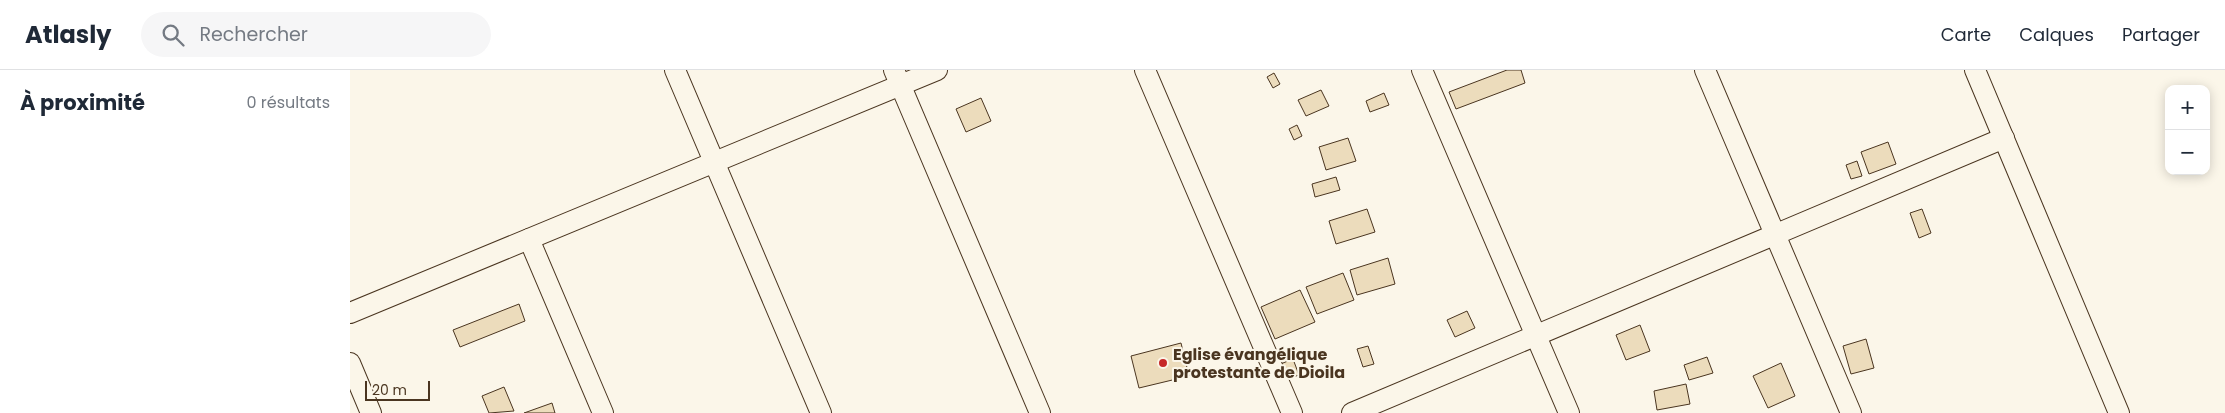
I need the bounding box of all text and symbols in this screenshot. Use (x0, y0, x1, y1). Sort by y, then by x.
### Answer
search box (141, 12, 491, 57)
text: Atlasly (25, 18, 111, 51)
icon: search (159, 21, 187, 49)
text: Rechercher (199, 21, 308, 48)
text: Carte (1941, 22, 1991, 47)
text: Calques (2019, 22, 2094, 47)
text: Partager (2122, 22, 2200, 47)
map controls (2165, 85, 2210, 175)
button: + (2165, 85, 2210, 130)
text: À proximité (20, 88, 145, 117)
text: 0 résultats (246, 91, 330, 114)
button: − (2165, 130, 2210, 175)
place label: Eglise évangélique protestante de Dioila (1173, 343, 1345, 384)
marker: Eglise évangélique protestante de Dioila (1157, 357, 1169, 369)
scale bar (365, 378, 430, 401)
text: 20 m (372, 380, 407, 400)

